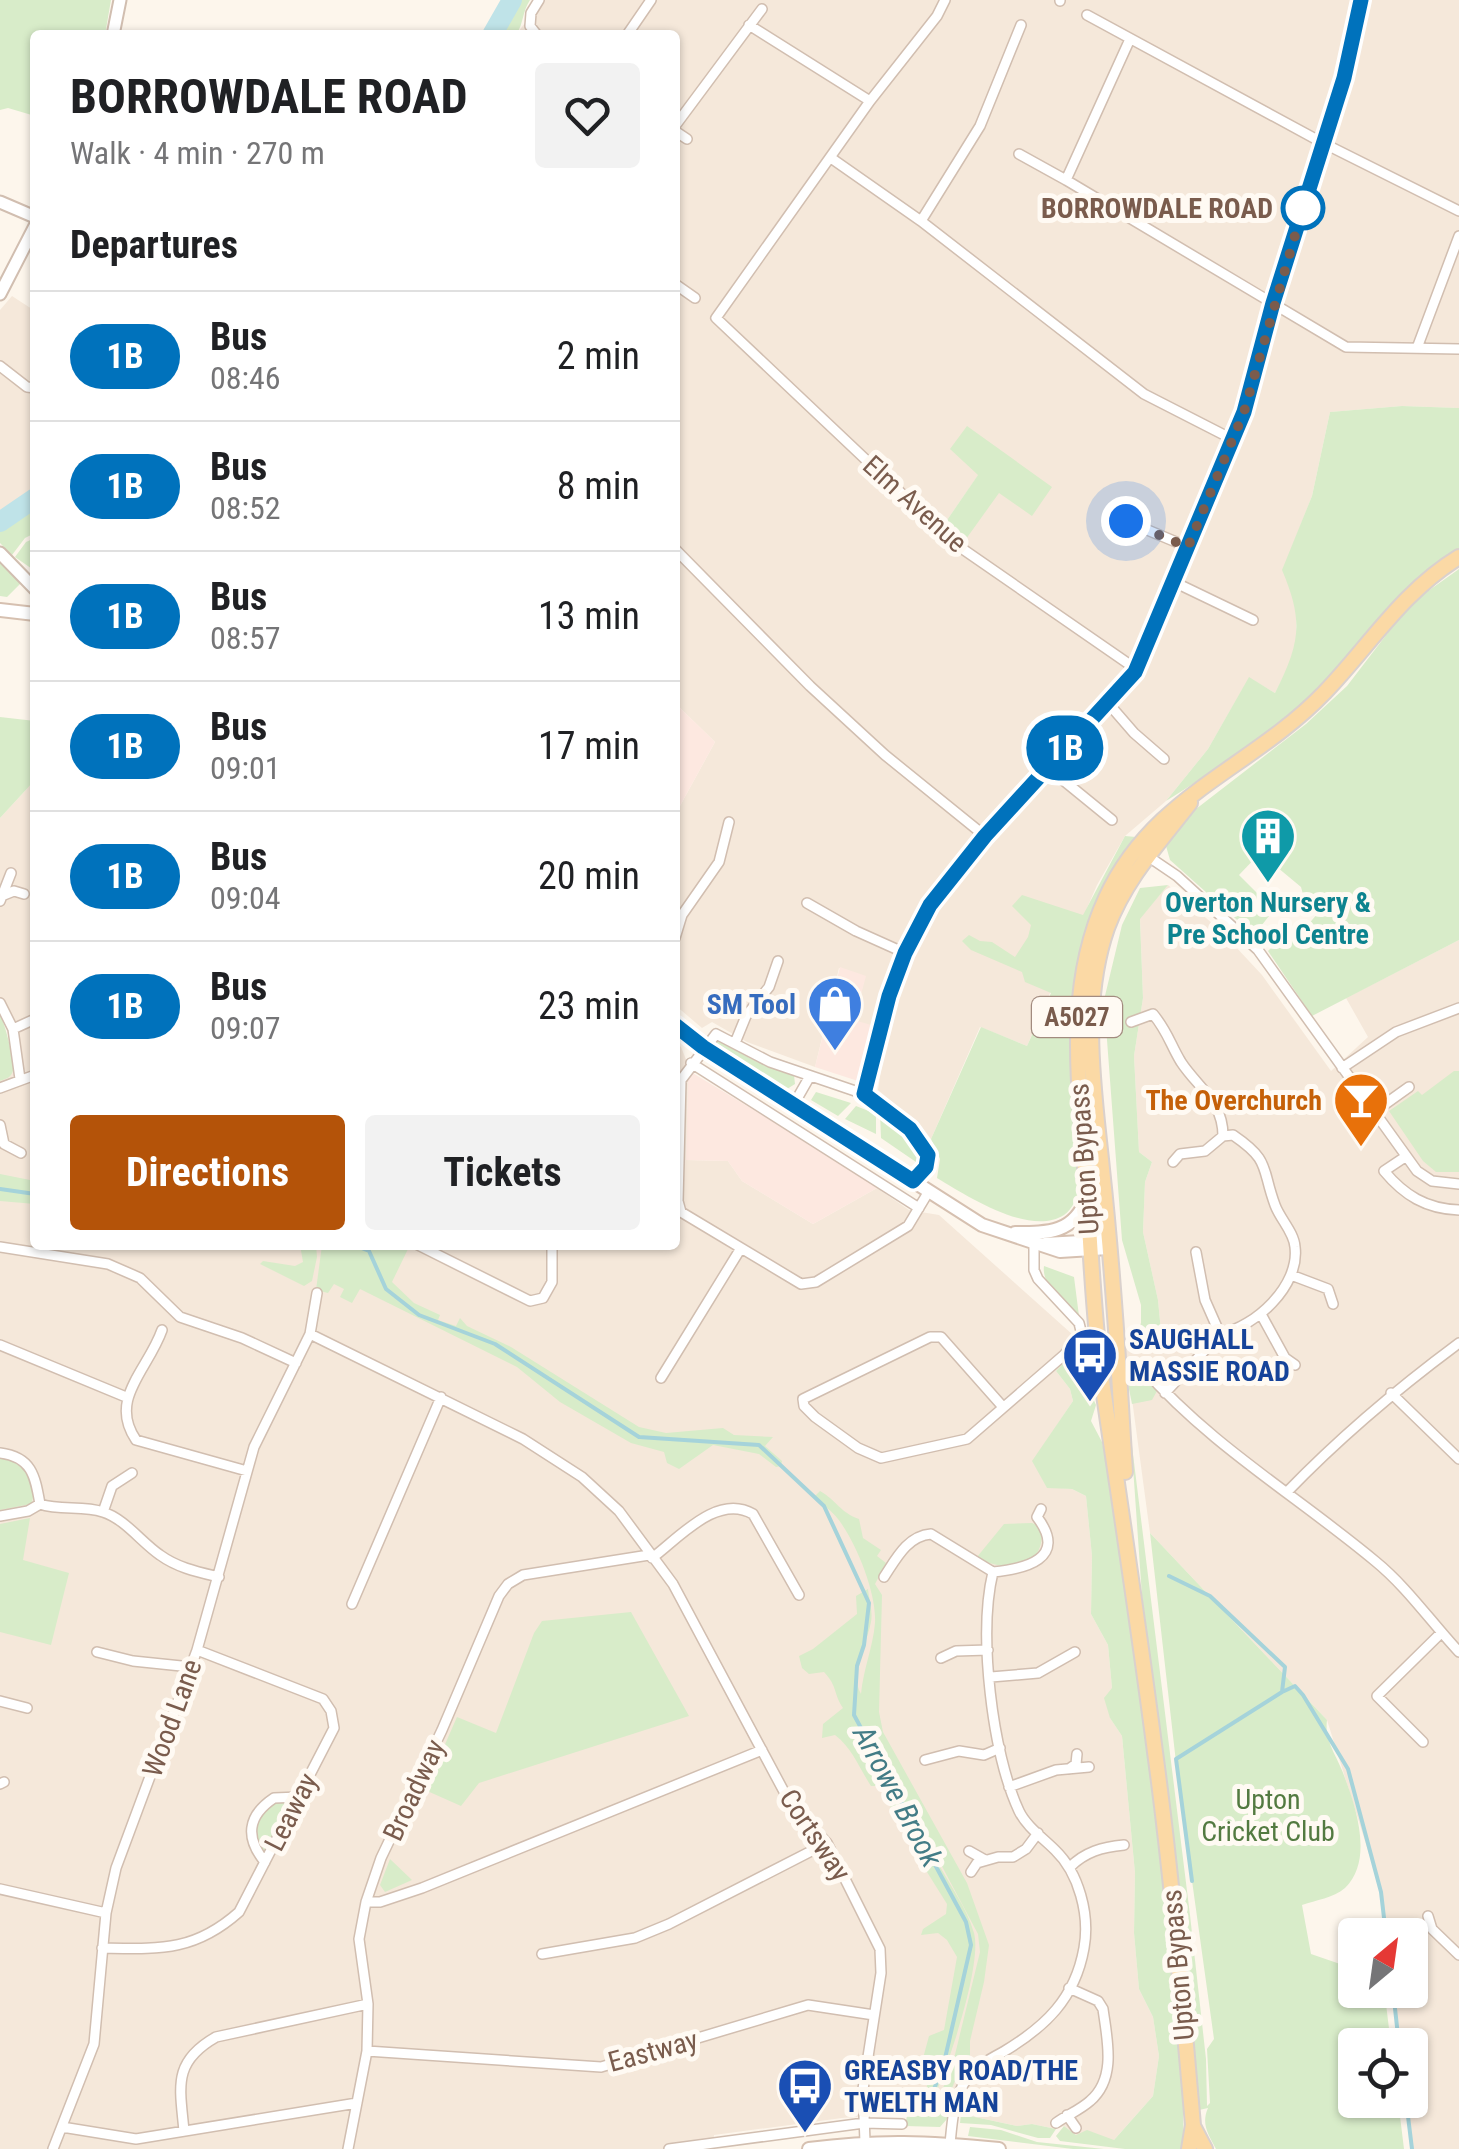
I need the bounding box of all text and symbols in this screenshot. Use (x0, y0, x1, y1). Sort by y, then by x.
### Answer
button: heart (535, 63, 640, 168)
text: BORROWDALE ROAD (70, 68, 468, 125)
text: Walk · 4 min · 270 m (70, 134, 325, 172)
marker: BORROWDALE ROAD (1282, 187, 1324, 229)
place label: BORROWDALE ROAD (1041, 192, 1273, 225)
text: Departures (70, 223, 238, 267)
text: Bus (210, 315, 267, 359)
text: 2 min (557, 334, 640, 378)
text: 1B (106, 336, 144, 377)
text: 08:46 (210, 359, 281, 397)
text: Bus (210, 445, 267, 489)
street label: Elm Avenue (856, 449, 974, 559)
text: 8 min (557, 464, 640, 508)
text: 1B (106, 466, 144, 507)
text: 08:52 (210, 489, 281, 527)
your location (1101, 496, 1151, 546)
text: Bus (210, 575, 267, 619)
text: 13 min (538, 594, 640, 638)
text: 1B (106, 596, 144, 637)
text: 08:57 (210, 619, 281, 657)
text: Bus (210, 705, 267, 749)
line badge: 1B (1020, 716, 1110, 780)
text: 17 min (538, 724, 640, 768)
text: 1B (106, 726, 144, 767)
text: 1B (1046, 728, 1084, 769)
text: 09:01 (210, 749, 281, 787)
building icon: Overton Nursery & Pre School Centre (1238, 806, 1298, 885)
text: Bus (210, 835, 267, 879)
text: 20 min (538, 854, 640, 898)
text: 1B (106, 856, 144, 897)
text: 09:04 (210, 879, 281, 917)
place label: Overton Nursery & Pre School Centre (1165, 886, 1371, 951)
text: Bus (210, 965, 267, 1009)
shop icon: SM Tool (805, 974, 865, 1053)
text: 23 min (538, 984, 640, 1028)
text: 1B (106, 986, 144, 1027)
place label: SM Tool (707, 988, 796, 1021)
road number: A5027 (1032, 997, 1122, 1037)
text: 09:07 (210, 1009, 281, 1047)
bar icon: The Overchurch (1331, 1070, 1391, 1149)
street label: Upton Bypass (1062, 1082, 1106, 1236)
place label: The Overchurch (1145, 1084, 1322, 1117)
button: Directions (70, 1115, 345, 1230)
button: Tickets (365, 1115, 640, 1230)
place label: SAUGHALL MASSIE ROAD (1129, 1323, 1290, 1388)
bus stop icon: SAUGHALL MASSIE ROAD (1060, 1325, 1120, 1404)
street label: Wood Lane (136, 1655, 208, 1781)
water label: Arrowe Brook (846, 1718, 950, 1873)
street label: Broadway (376, 1734, 452, 1846)
street label: Leaway (257, 1767, 325, 1856)
street label: Cortsway (772, 1783, 858, 1887)
park label: Upton Cricket Club (1201, 1783, 1335, 1848)
street label: Upton Bypass (1155, 1888, 1201, 2042)
north arrow (1338, 1918, 1428, 2008)
map controls (1338, 1918, 1428, 2118)
street label: Eastway (605, 2023, 702, 2079)
button: locate (1338, 2028, 1428, 2118)
place label: GREASBY ROAD/THE TWELTH MAN (844, 2054, 1078, 2119)
bus stop icon: GREASBY ROAD/THE TWELTH MAN (775, 2056, 835, 2135)

